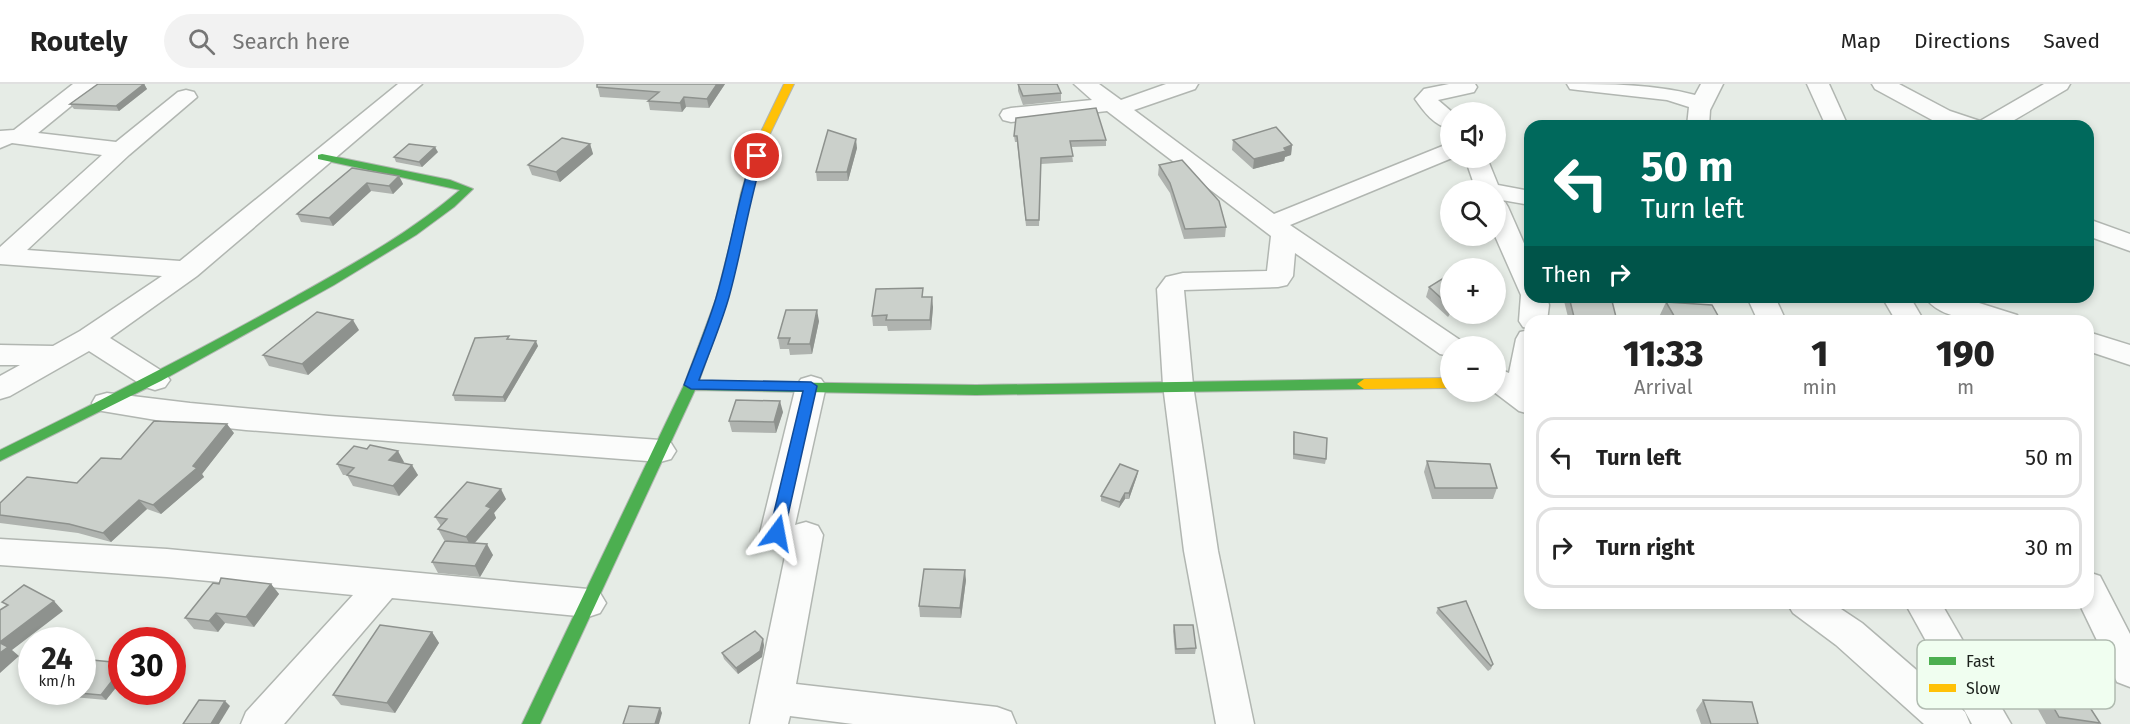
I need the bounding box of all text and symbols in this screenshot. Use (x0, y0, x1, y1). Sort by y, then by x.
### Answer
search box (164, 14, 584, 68)
text: Routely (30, 25, 128, 58)
icon: search (185, 25, 218, 58)
text: Search here (233, 28, 350, 55)
text: Map (1841, 28, 1881, 54)
text: Directions (1914, 28, 2010, 54)
text: Saved (2043, 28, 2100, 54)
map controls (1440, 102, 1506, 402)
button: sound (1440, 102, 1506, 168)
pin (731, 130, 782, 181)
icon: arrive (740, 139, 773, 172)
text: 50 m (1641, 142, 1734, 192)
icon: left (1542, 144, 1620, 222)
button: search (1440, 180, 1506, 246)
text: Turn left (1641, 193, 1744, 225)
button: + (1440, 258, 1506, 324)
icon: right (1603, 258, 1636, 291)
text: Then (1542, 261, 1591, 288)
text: 11:33 (1623, 332, 1704, 376)
text: 1 (1811, 332, 1828, 376)
text: 190 (1936, 332, 1995, 376)
button: − (1440, 336, 1506, 402)
text: Arrival (1634, 375, 1693, 399)
text: min (1803, 375, 1837, 399)
text: m (1957, 375, 1974, 399)
icon: left (1545, 441, 1578, 474)
text: Turn left (1596, 444, 1681, 471)
text: 50 m (2025, 444, 2073, 471)
position arrow (745, 501, 809, 565)
icon: right (1545, 531, 1578, 564)
text: Turn right (1596, 534, 1695, 561)
text: 30 m (2025, 534, 2073, 561)
speed limit sign: 30 (108, 627, 186, 705)
legend (1917, 640, 2115, 709)
text: 24 (41, 641, 73, 677)
text: Fast (1966, 652, 1995, 671)
text: km/h (38, 672, 76, 690)
text: Slow (1966, 679, 2001, 698)

